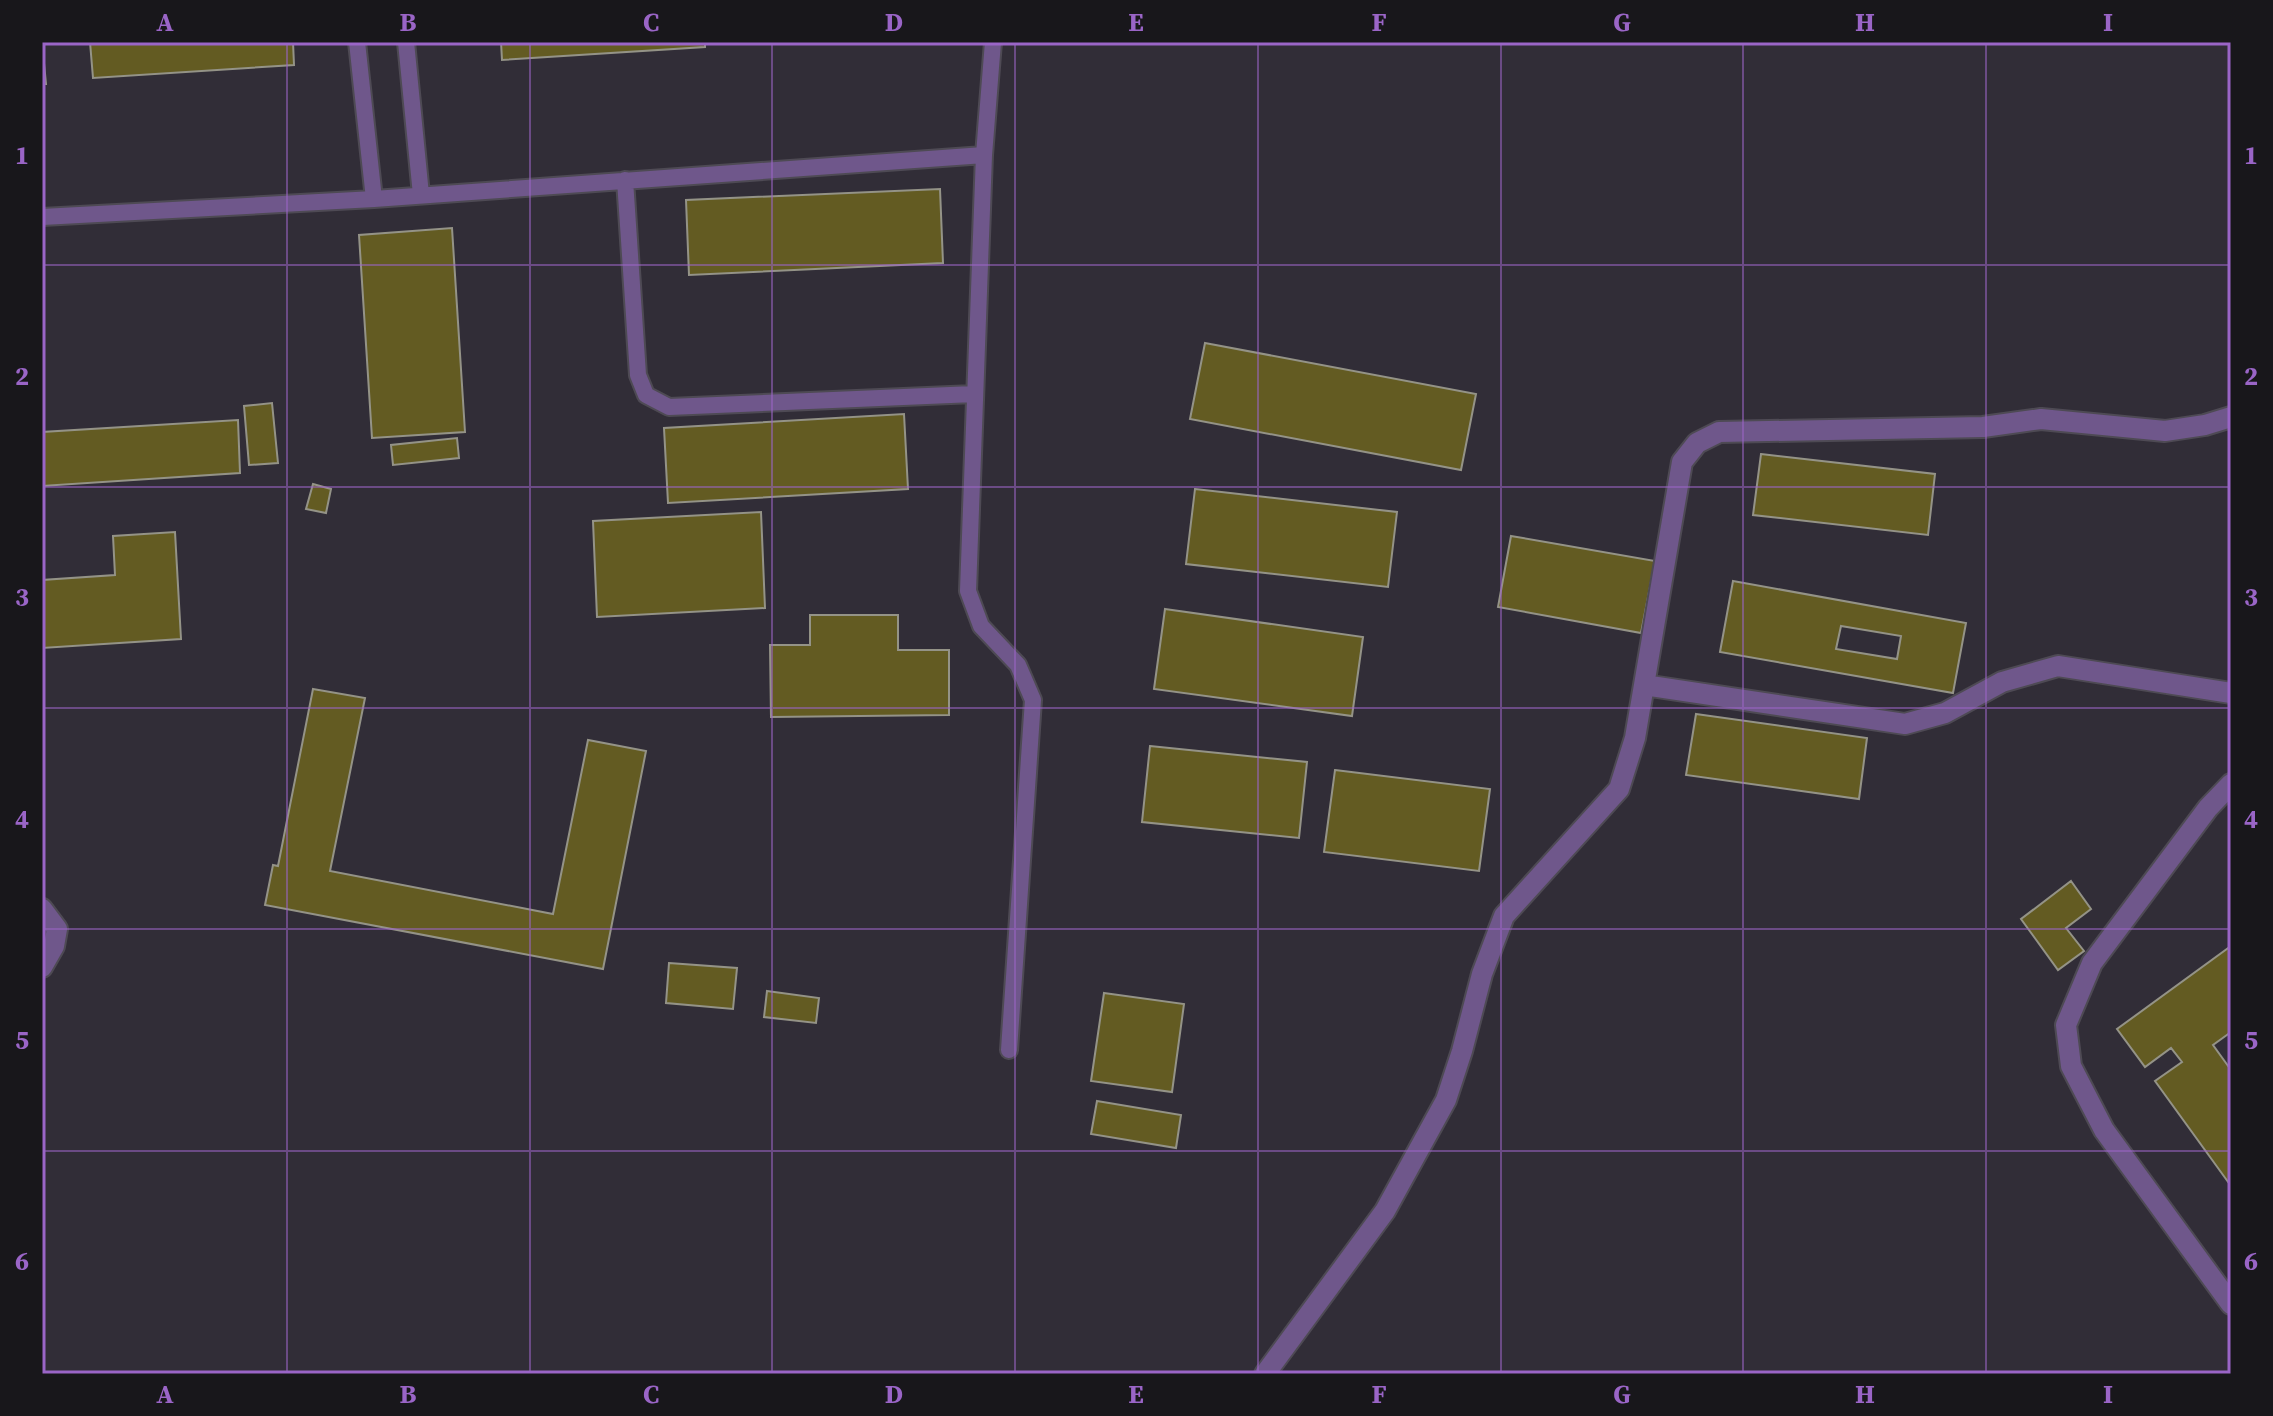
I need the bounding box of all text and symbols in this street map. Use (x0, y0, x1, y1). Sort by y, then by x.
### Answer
text: A (156, 4, 174, 40)
text: B (400, 4, 417, 40)
text: C (643, 4, 659, 40)
text: D (885, 4, 903, 40)
text: E (1128, 4, 1144, 40)
text: F (1371, 4, 1387, 40)
text: G (1613, 4, 1631, 40)
text: H (1855, 4, 1875, 40)
text: I (2103, 4, 2113, 40)
text: 1 (15, 137, 29, 173)
text: 1 (2244, 137, 2258, 173)
text: 2 (15, 358, 29, 394)
text: 2 (2244, 358, 2258, 394)
text: 3 (15, 579, 29, 615)
text: 3 (2244, 579, 2258, 615)
text: 4 (15, 801, 29, 837)
text: 4 (2244, 801, 2258, 837)
text: 5 (15, 1022, 29, 1058)
text: 5 (2244, 1022, 2258, 1058)
text: 6 (15, 1243, 29, 1279)
text: 6 (2244, 1243, 2258, 1279)
text: A (156, 1376, 174, 1412)
text: B (400, 1376, 417, 1412)
text: C (643, 1376, 659, 1412)
text: D (885, 1376, 903, 1412)
text: E (1128, 1376, 1144, 1412)
text: F (1371, 1376, 1387, 1412)
text: G (1613, 1376, 1631, 1412)
text: H (1855, 1376, 1875, 1412)
text: I (2103, 1376, 2113, 1412)

